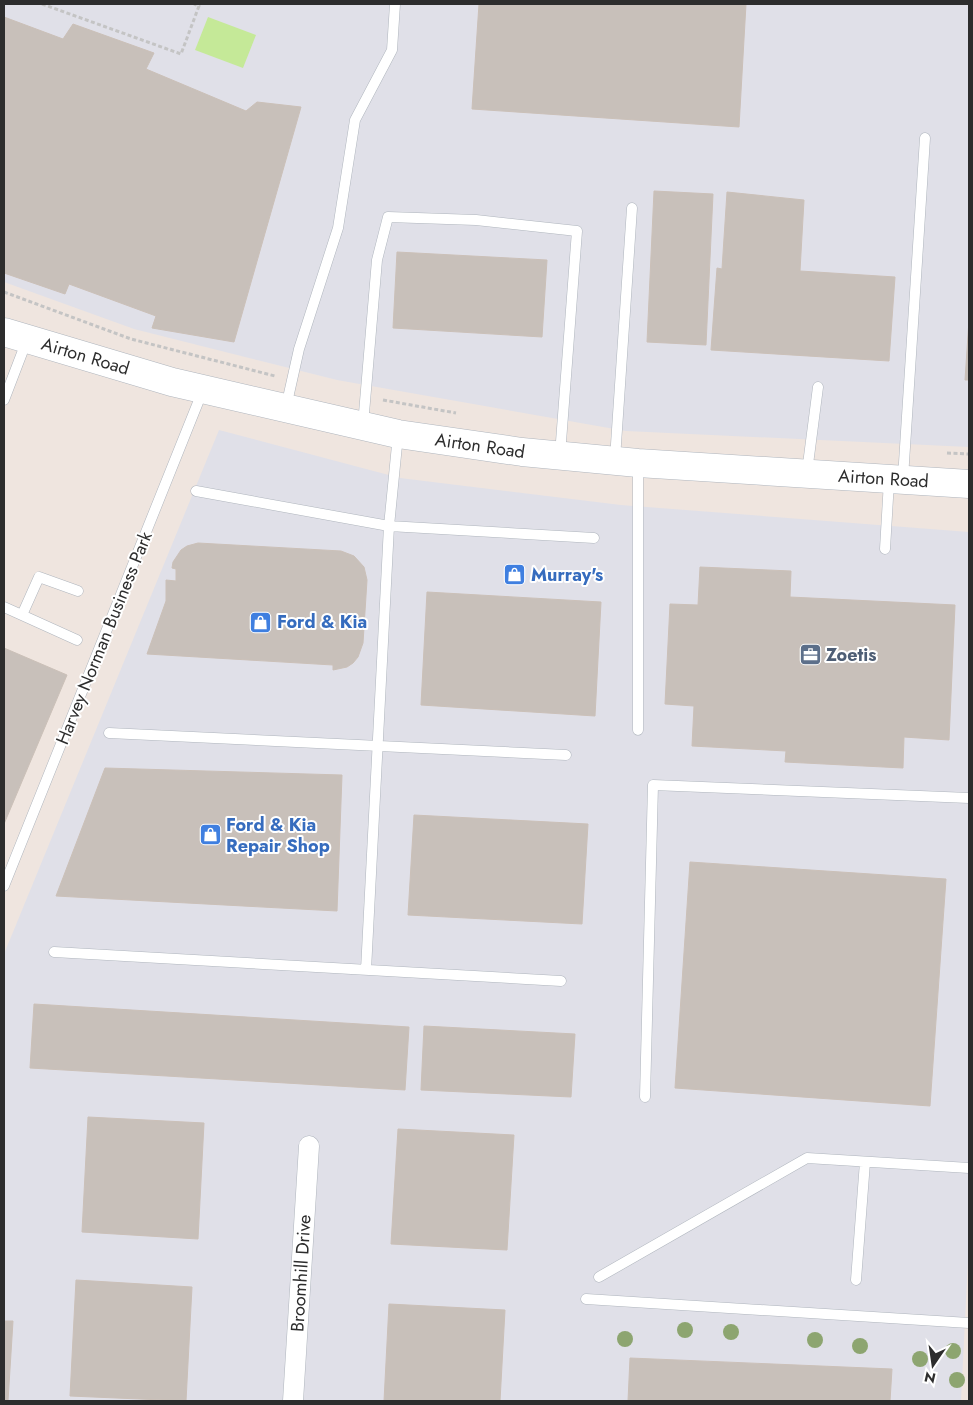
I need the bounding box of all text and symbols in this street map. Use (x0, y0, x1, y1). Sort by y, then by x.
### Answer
street label: Airton Road (38, 331, 133, 382)
street label: Airton Road (433, 427, 527, 465)
street label: Airton Road (837, 463, 930, 494)
street label: Harvey Norman Business Park (49, 527, 159, 748)
place label: Murray's (531, 562, 603, 588)
shop icon: Murray's (503, 563, 527, 587)
place label: Ford & Kia (277, 609, 367, 635)
shop icon: Ford & Kia (249, 610, 273, 634)
place label: Zoetis (826, 642, 876, 668)
office icon: Zoetis (798, 643, 822, 667)
place label: Ford & Kia Repair Shop (226, 812, 330, 859)
shop icon: Ford & Kia Repair Shop (198, 823, 222, 847)
street label: Broomhill Drive (284, 1214, 318, 1333)
north arrow (908, 1340, 958, 1390)
text: N (922, 1367, 938, 1389)

